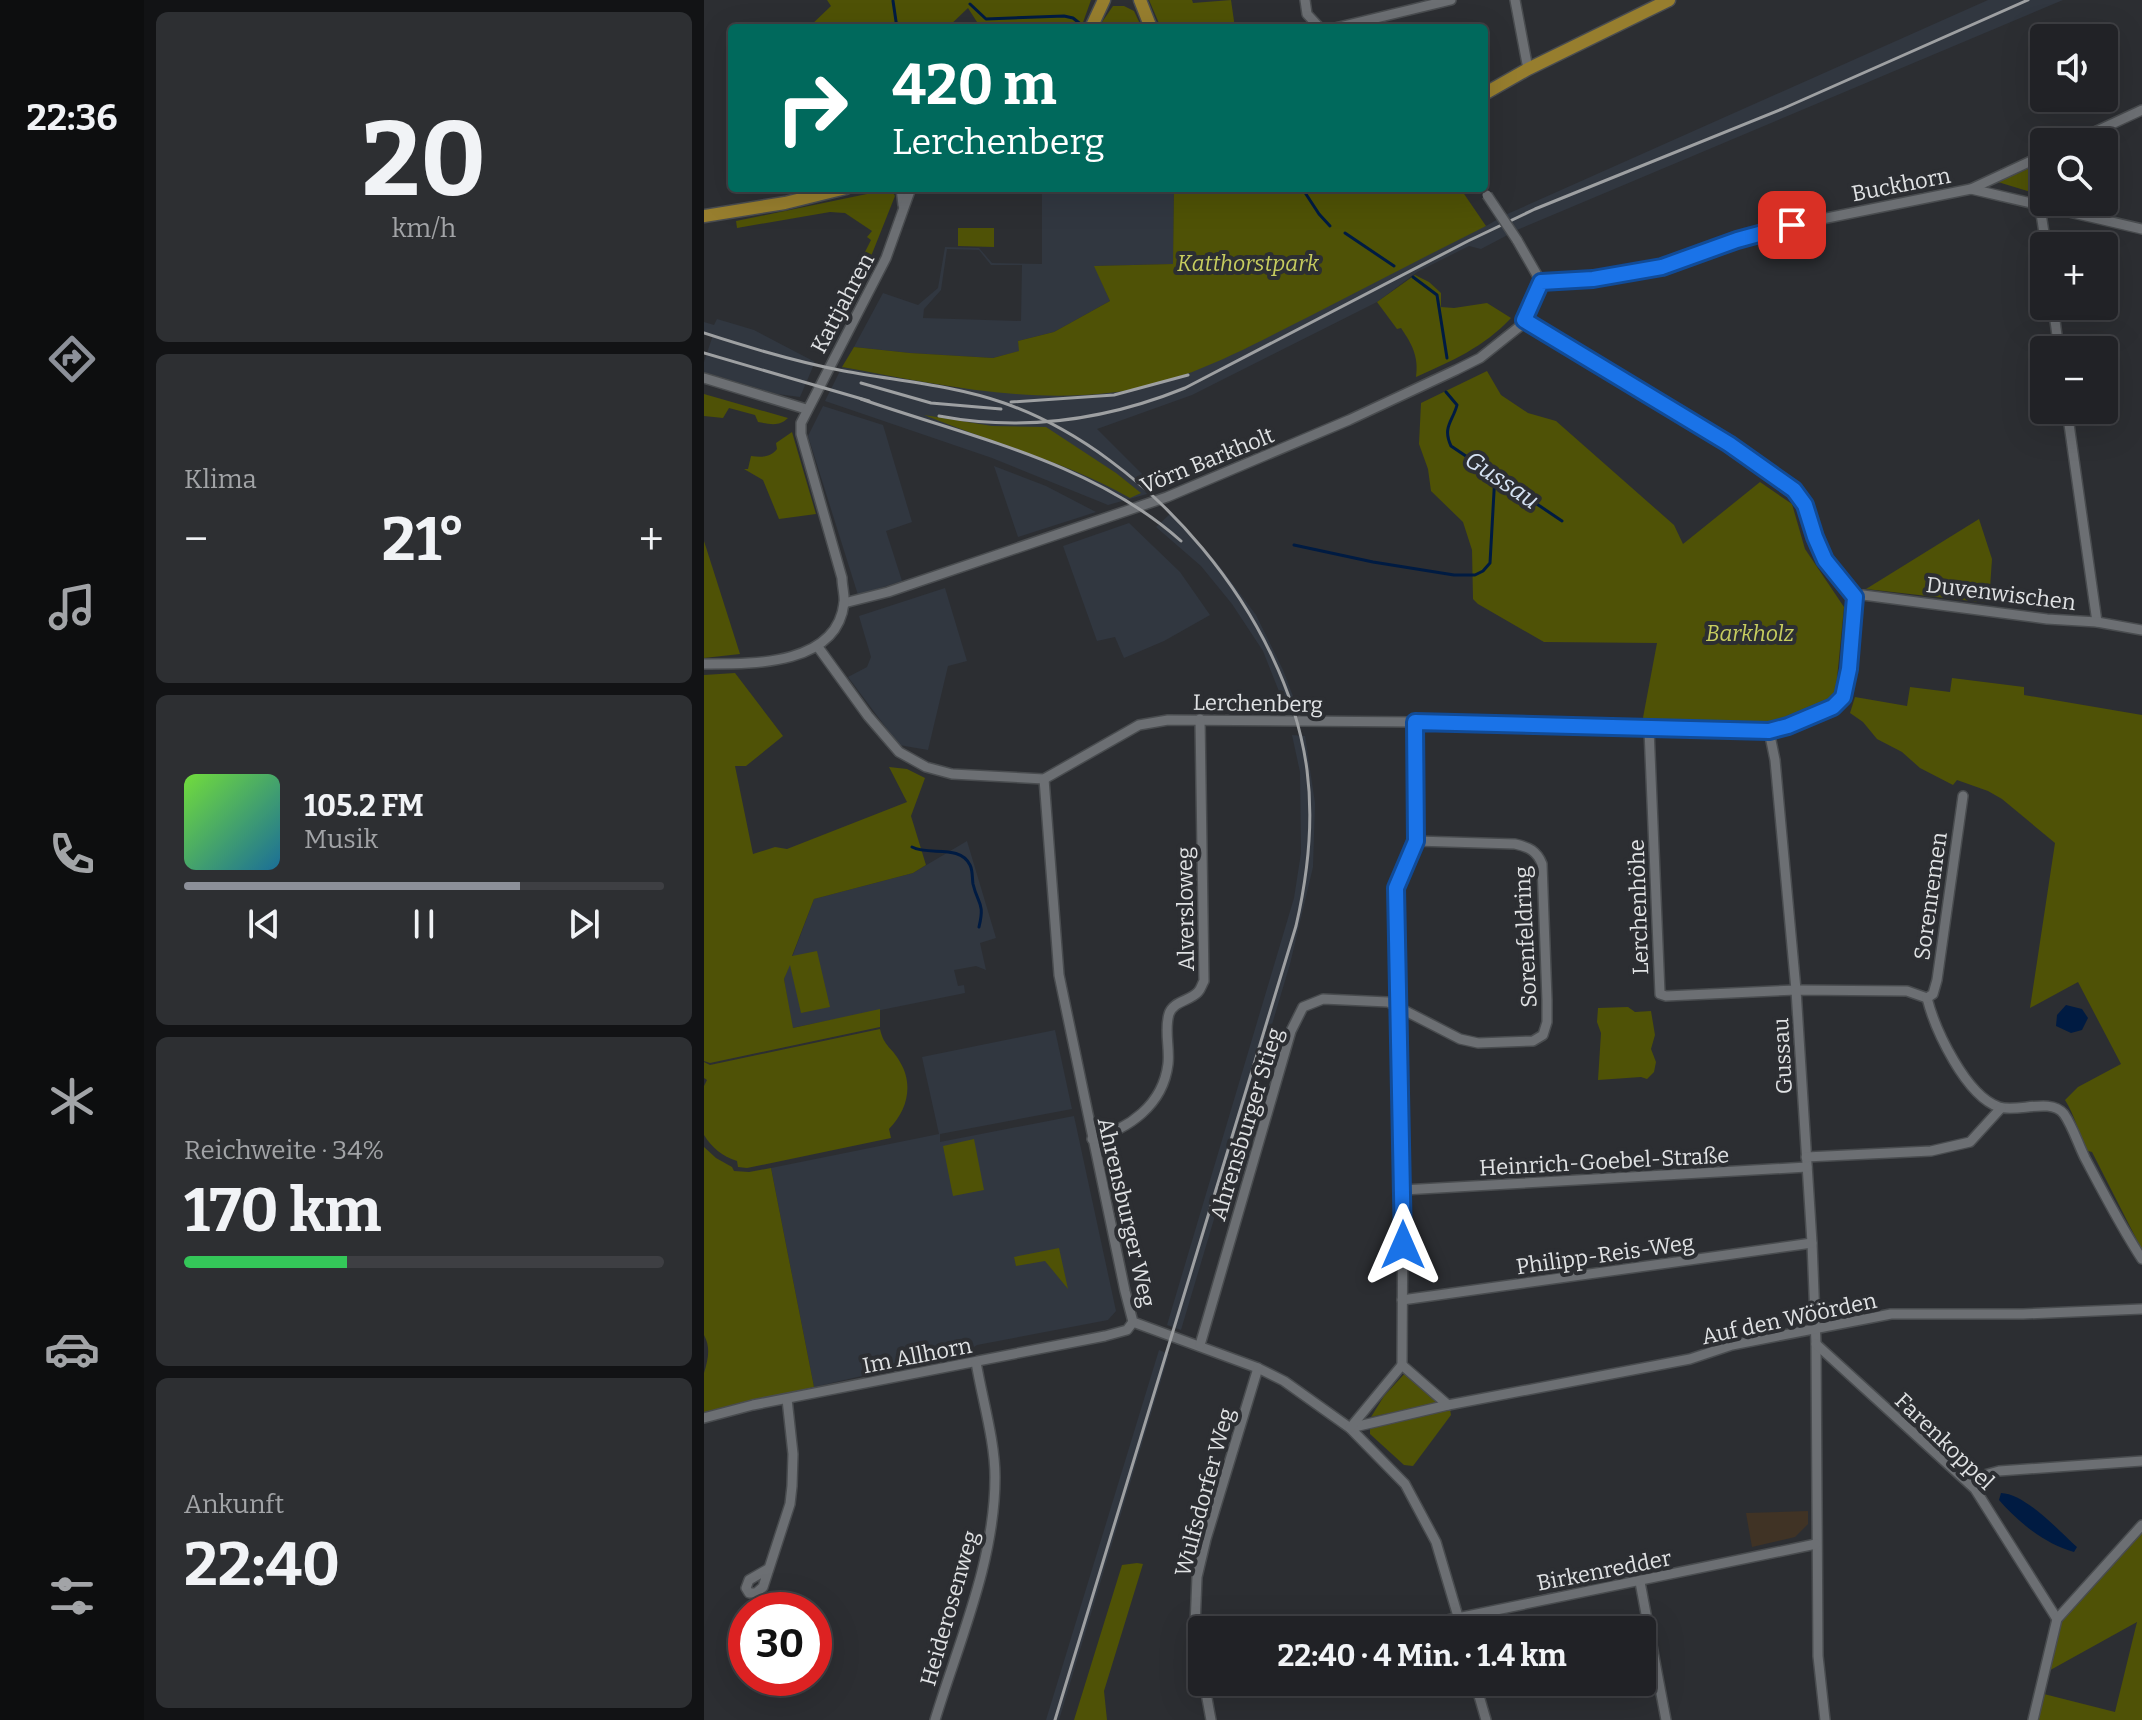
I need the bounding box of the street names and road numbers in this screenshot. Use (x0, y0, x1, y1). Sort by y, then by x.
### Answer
street label: Buckhorn (1849, 162, 1953, 207)
street label: Kattjahren (805, 249, 880, 358)
street label: Vörn Barkholt (1136, 421, 1278, 500)
street label: Duvenwischen (1925, 571, 2077, 616)
street label: Lerchenberg (1193, 689, 1323, 718)
street label: Sorenremen (1908, 830, 1953, 962)
street label: Lerchenhöhe (1623, 839, 1654, 975)
street label: Alversloweg (1171, 847, 1200, 971)
street label: Sorenfeldring (1508, 865, 1543, 1008)
street label: Gussau (1767, 1017, 1798, 1095)
street label: Ahrensburger Stieg (1204, 1024, 1289, 1224)
street label: Ahrensburger Weg (1092, 1115, 1161, 1310)
street label: Heinrich-Goebel-Straße (1478, 1141, 1730, 1182)
street label: Philipp-Reis-Weg (1514, 1229, 1696, 1280)
street label: Auf den Wöörden (1699, 1287, 1879, 1350)
street label: Im Allhorn (860, 1332, 974, 1379)
street label: Farenkoppel (1889, 1387, 2000, 1495)
street label: Wulfsdorfer Weg (1169, 1405, 1240, 1579)
street label: Heiderosenweg (914, 1527, 985, 1689)
street label: Birkenredder (1535, 1544, 1674, 1597)

